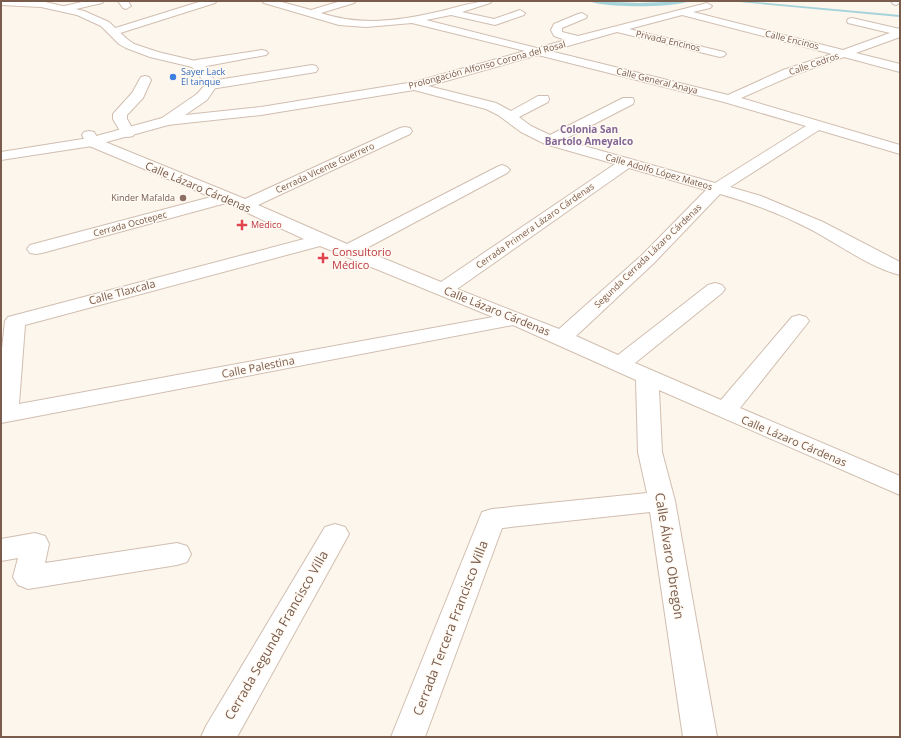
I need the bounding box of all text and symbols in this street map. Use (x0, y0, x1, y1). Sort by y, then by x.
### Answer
street label: Privada Encinos (634, 27, 702, 54)
street label: Calle Encinos (764, 27, 820, 52)
street label: Prolongación Alfonso Corona del Rosal (407, 37, 567, 92)
street label: Calle Cedros (787, 49, 841, 78)
street label: Calle General Anaya (615, 64, 699, 97)
place label: Sayer Lack El tanque (181, 65, 226, 88)
marker: Sayer Lack El tanque (168, 72, 178, 82)
district label: Colonia San Bartolo Ameyalco (545, 122, 633, 148)
street label: Cerrada Vicente Guerrero (273, 139, 376, 196)
street label: Calle Adolfo López Mateos (604, 150, 714, 193)
street label: Calle Lázaro Cárdenas (143, 158, 253, 216)
street label: Cerrada Primera Lázaro Cárdenas (473, 180, 597, 272)
place label: Kinder Mafalda (111, 191, 175, 204)
marker: Kinder Mafalda (178, 193, 188, 203)
street label: Segunda Cerrada Lázaro Cárdenas (591, 201, 704, 311)
street label: Cerrada Ocotepec (92, 207, 169, 240)
place label: Medico (251, 218, 282, 231)
marker: Medico (236, 219, 248, 231)
place label: Consultorio Médico (332, 244, 392, 272)
marker: Consultorio Médico (317, 252, 329, 264)
street label: Calle Tlaxcala (87, 275, 157, 308)
street label: Calle Lázaro Cárdenas (442, 282, 553, 339)
street label: Calle Palestina (220, 352, 296, 381)
street label: Calle Lázaro Cárdenas (739, 412, 849, 470)
street label: Calle Álvaro Obregón (651, 491, 689, 621)
street label: Cerrada Tercera Francisco Villa (408, 538, 492, 718)
street label: Cerrada Segunda Francisco Villa (220, 547, 332, 723)

